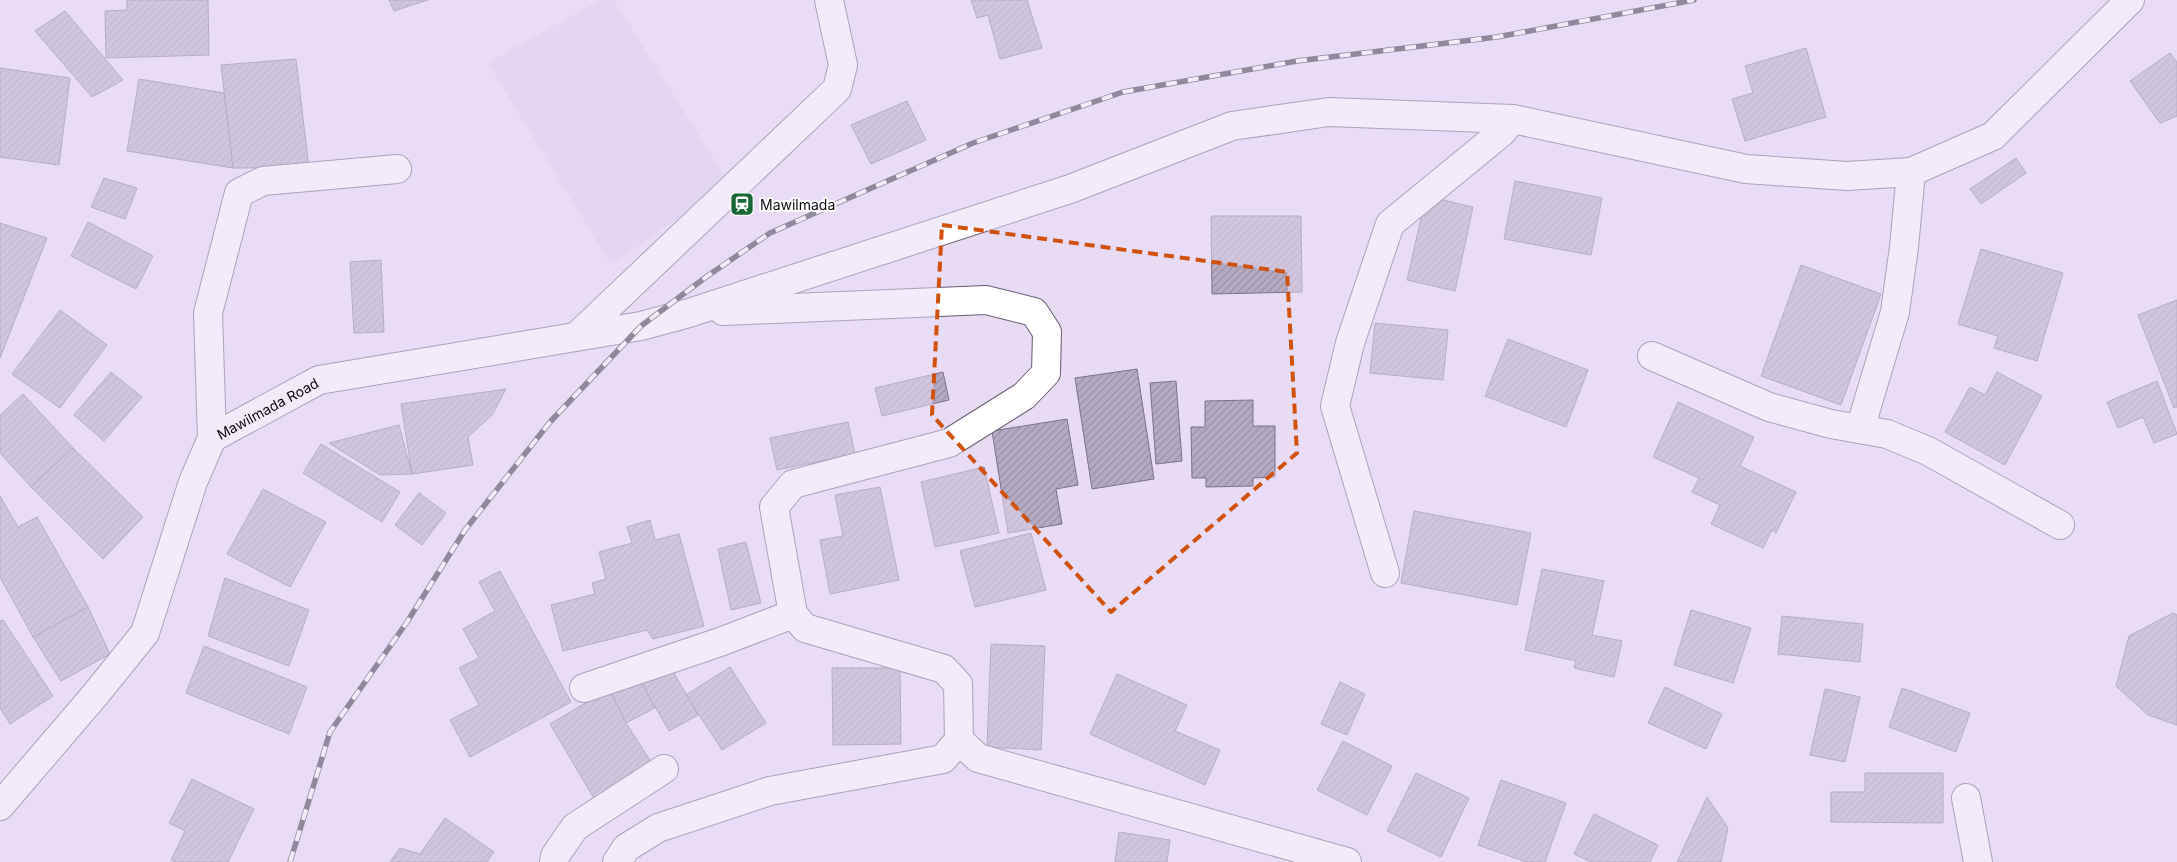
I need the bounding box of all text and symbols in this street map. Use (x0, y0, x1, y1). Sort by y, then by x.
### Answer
station icon: Mawilmada (729, 191, 755, 217)
place label: Mawilmada (760, 196, 835, 213)
street label: Mawilmada Road (214, 374, 321, 442)

